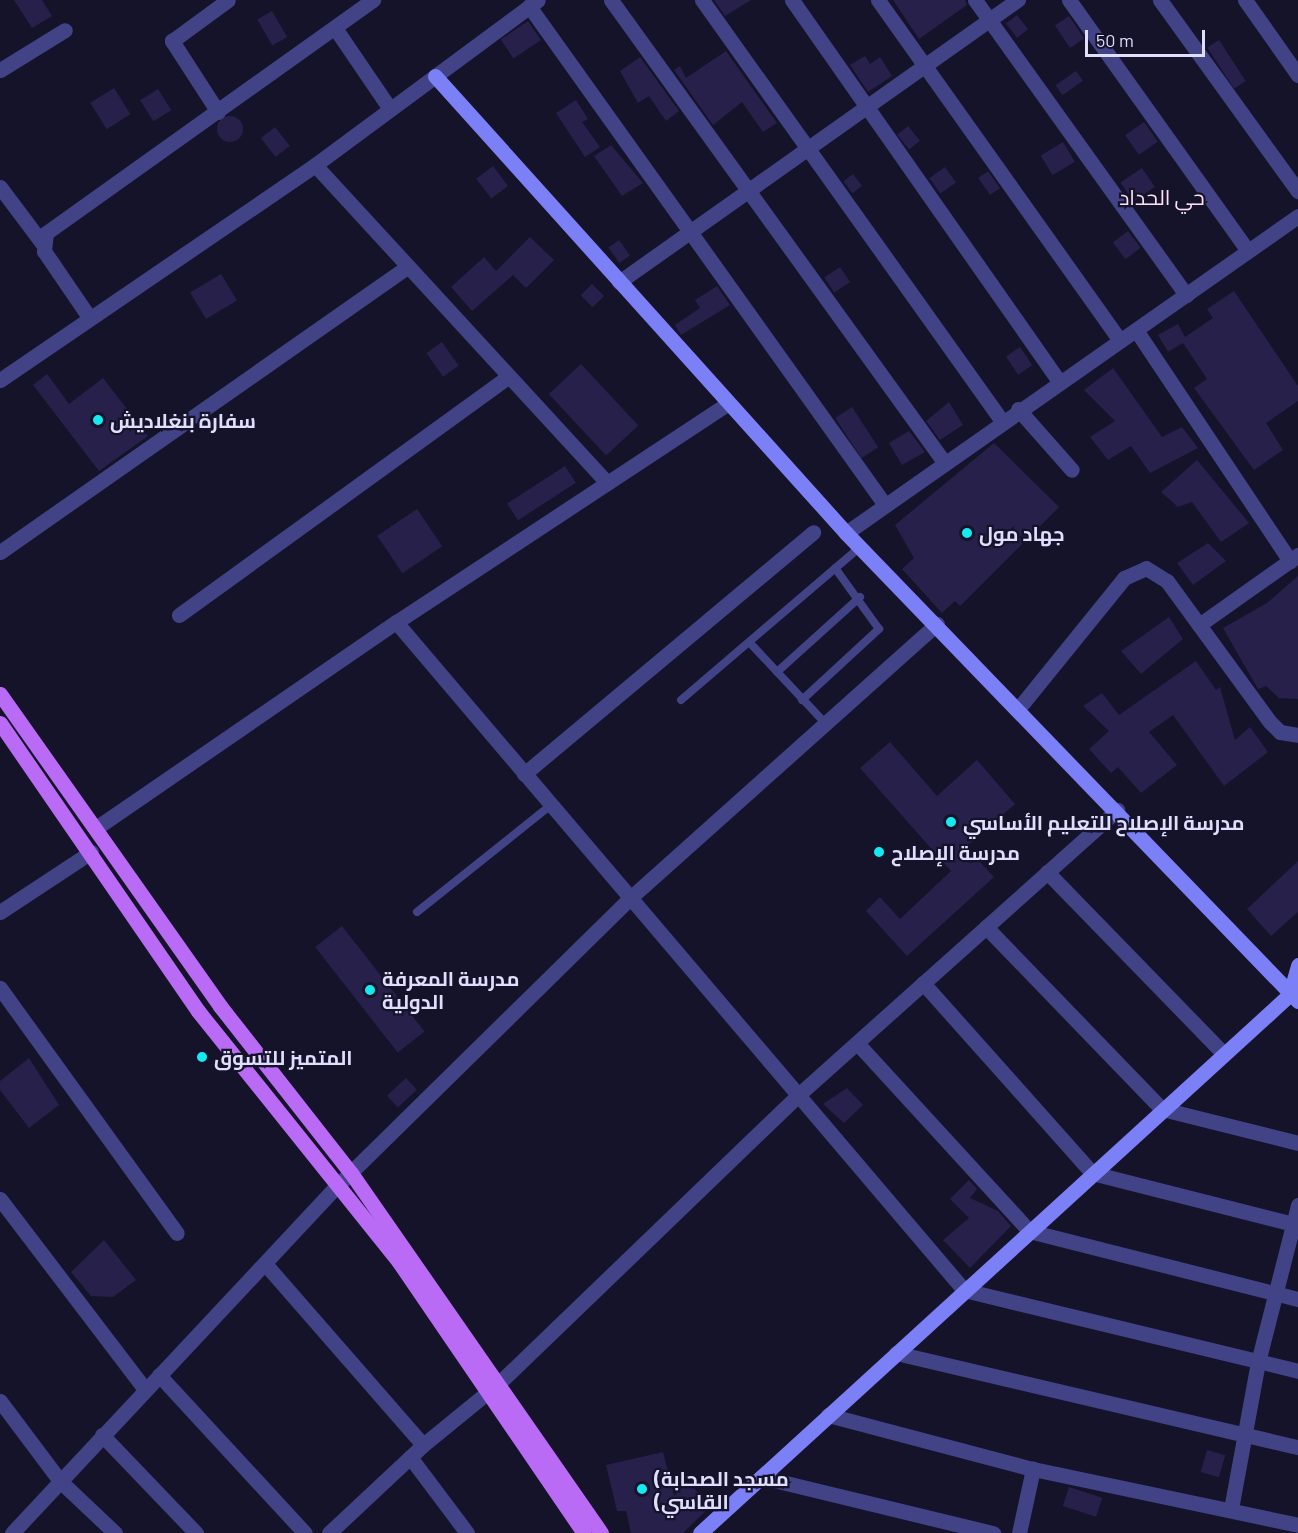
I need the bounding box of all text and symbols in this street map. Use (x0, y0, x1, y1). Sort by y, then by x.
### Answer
scale bar (1088, 18, 1208, 56)
text: 50 m (1096, 29, 1134, 51)
district label: حي الحداد (1119, 184, 1205, 210)
place label: سفارة بنغلاديش (110, 408, 256, 432)
marker: سفارة بنغلاديش (91, 413, 105, 427)
place label: جهاد مول (979, 521, 1065, 545)
marker: جهاد مول (960, 526, 974, 540)
place label: مدرسة الإصلاح للتعليم الأساسي (963, 810, 1245, 834)
marker: مدرسة الإصلاح للتعليم الأساسي (944, 815, 958, 829)
place label: مدرسة الإصلاح (891, 840, 1020, 864)
marker: مدرسة الإصلاح (872, 845, 886, 859)
place label: مدرسة المعرفة الدولية (382, 966, 519, 1013)
marker: مدرسة المعرفة الدولية (363, 983, 377, 997)
place label: المتميز للتسوق (214, 1045, 353, 1069)
marker: المتميز للتسوق (195, 1050, 209, 1064)
place label: (مسجد الصحابة (القاسي (654, 1466, 789, 1513)
marker: (مسجد الصحابة (القاسي (635, 1482, 649, 1496)

